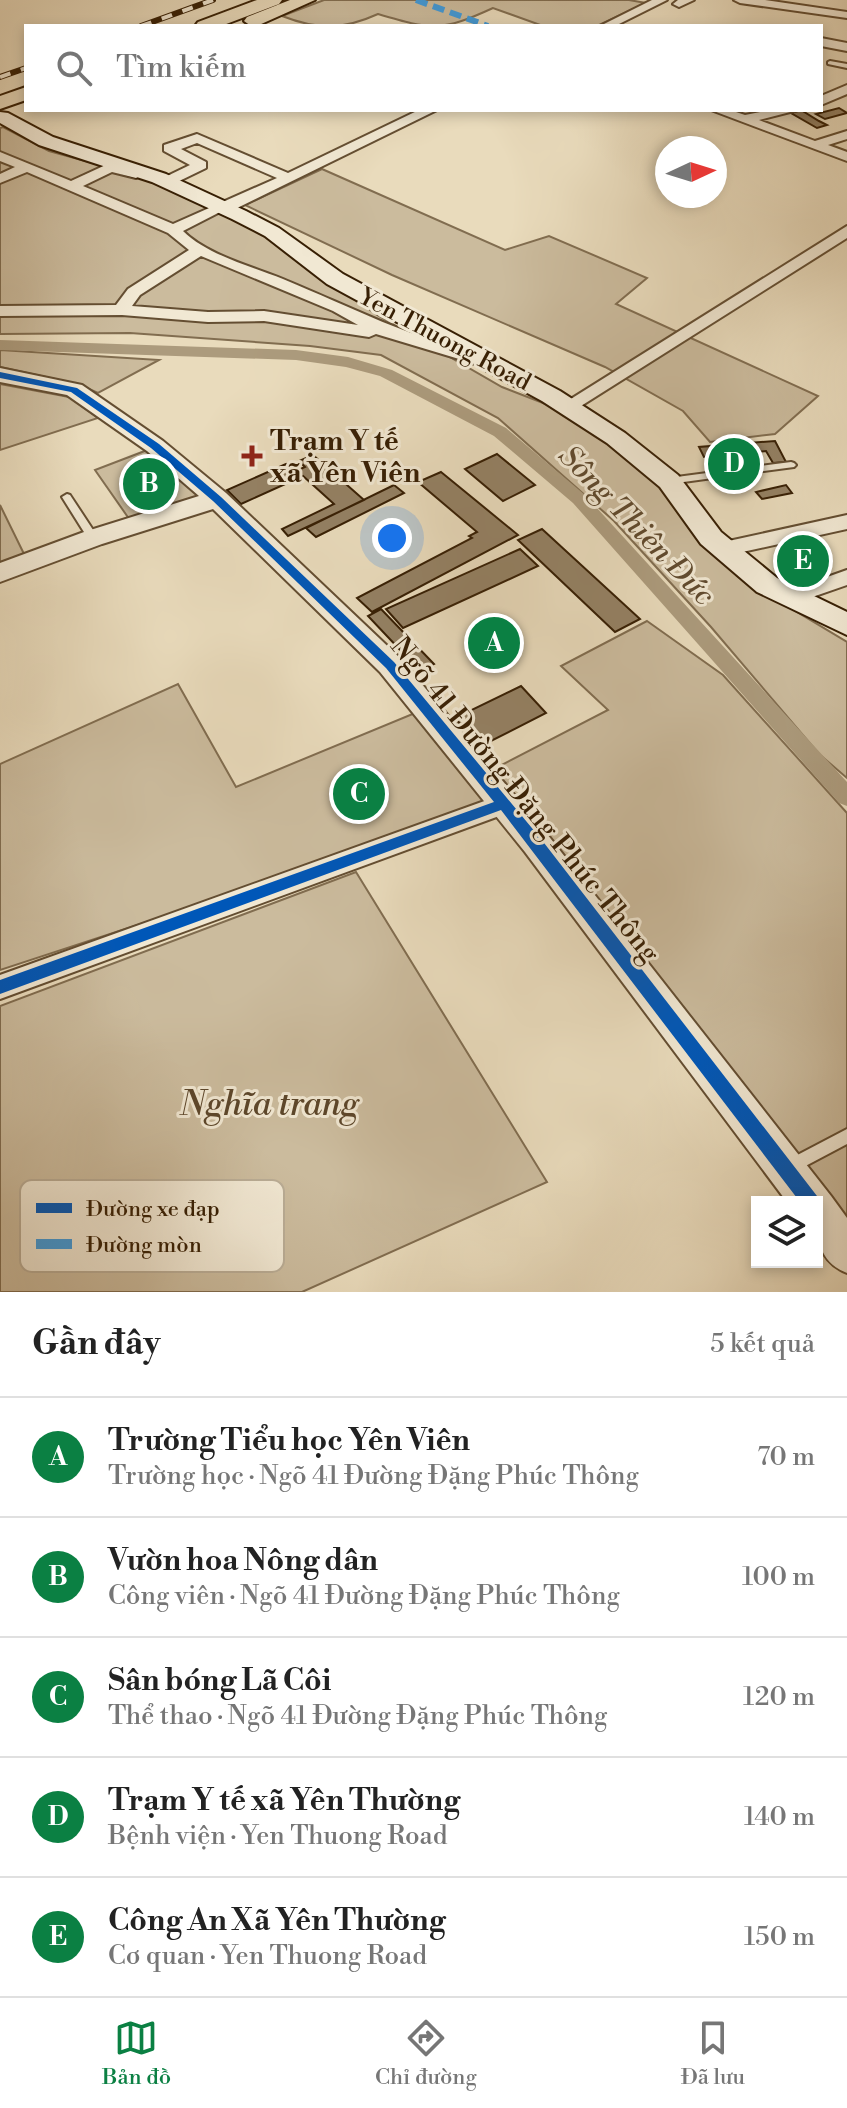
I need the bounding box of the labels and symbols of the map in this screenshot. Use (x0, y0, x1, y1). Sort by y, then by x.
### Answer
north arrow (655, 136, 727, 208)
street label: Yen Thuong Road (352, 281, 536, 398)
place label: Trạm Y tế xã Yên Viên (270, 424, 420, 491)
pin: D (708, 434, 760, 494)
water label: Sông Thiên Đức (550, 437, 722, 614)
marker: Trạm Y tế xã Yên Viên (241, 445, 263, 467)
pin: B (123, 454, 175, 514)
your location (372, 518, 412, 558)
pin: E (777, 531, 829, 591)
pin: A (468, 613, 520, 673)
street label: Ngõ 41 Đường Đặng Phúc Thông (382, 630, 667, 970)
pin: C (333, 764, 385, 824)
park label: Nghĩa trang (178, 1084, 360, 1126)
legend (20, 1180, 284, 1272)
text: Đường xe đạp (86, 1196, 220, 1223)
text: Đường mòn (86, 1232, 202, 1259)

